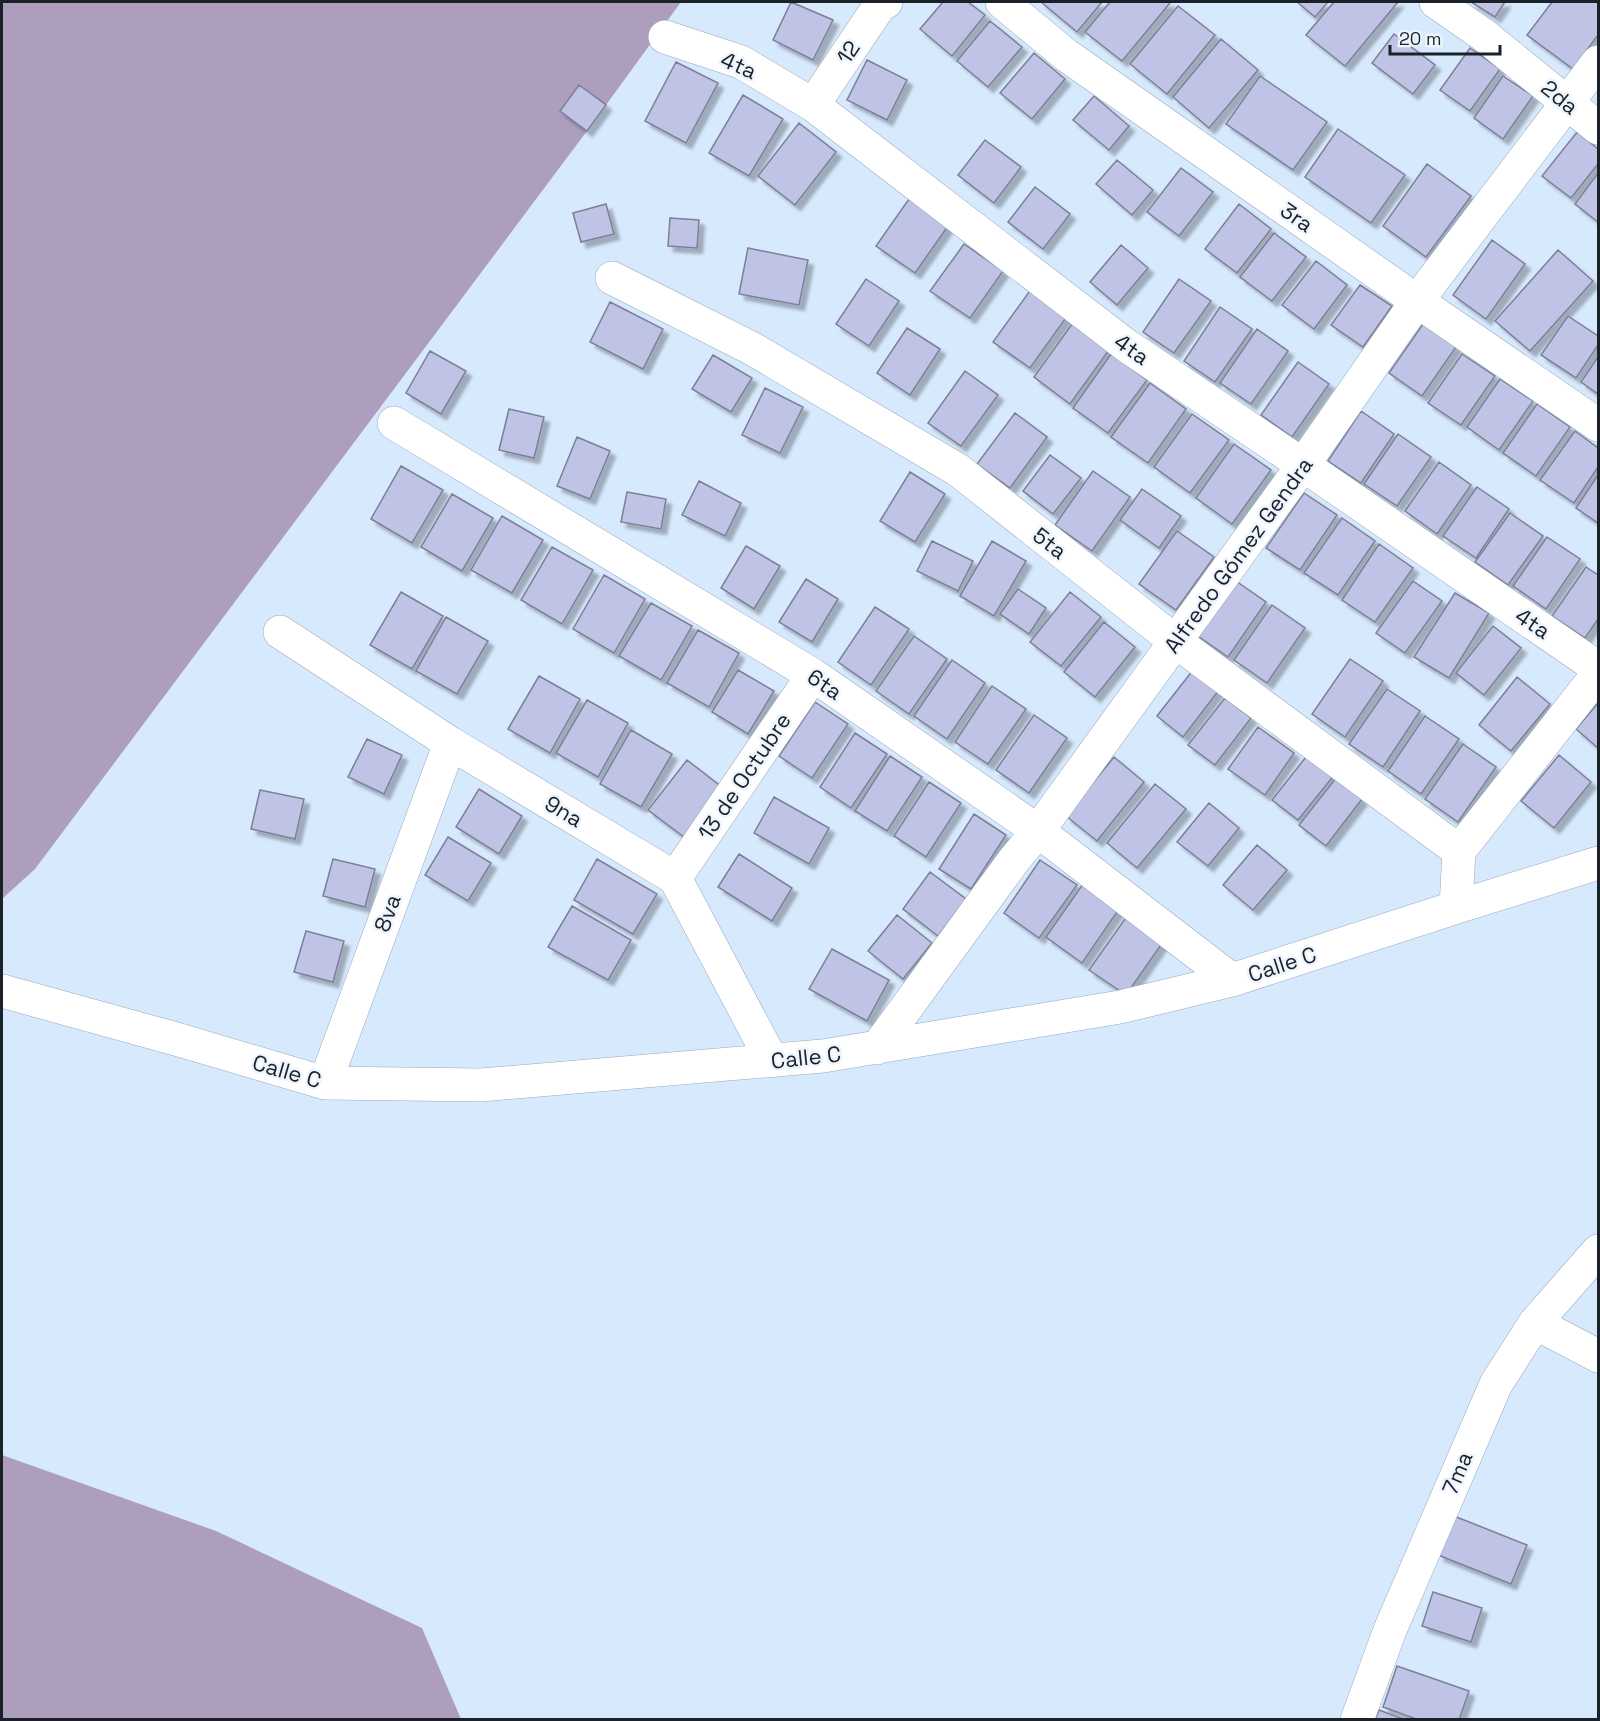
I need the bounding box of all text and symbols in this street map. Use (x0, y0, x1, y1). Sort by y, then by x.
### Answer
scale bar (1390, 18, 1500, 56)
text: 20 m (1399, 27, 1442, 50)
street label: 12 (830, 35, 866, 69)
street label: 4ta (717, 45, 762, 85)
street label: 2da (1536, 74, 1585, 121)
street label: 3ra (1275, 196, 1319, 238)
street label: 4ta (1109, 327, 1155, 371)
street label: Alfredo Gómez Gendra (1157, 451, 1319, 659)
street label: 5ta (1027, 521, 1073, 565)
street label: 4ta (1510, 601, 1556, 645)
street label: 6ta (802, 662, 848, 706)
street label: 13 de Octubre (691, 707, 797, 845)
street label: 9na (540, 789, 588, 833)
street label: 8va (367, 890, 407, 936)
street label: Calle C (1244, 940, 1320, 988)
street label: Calle C (770, 1039, 842, 1075)
street label: Calle C (249, 1048, 325, 1094)
street label: 7ma (1436, 1447, 1479, 1499)

